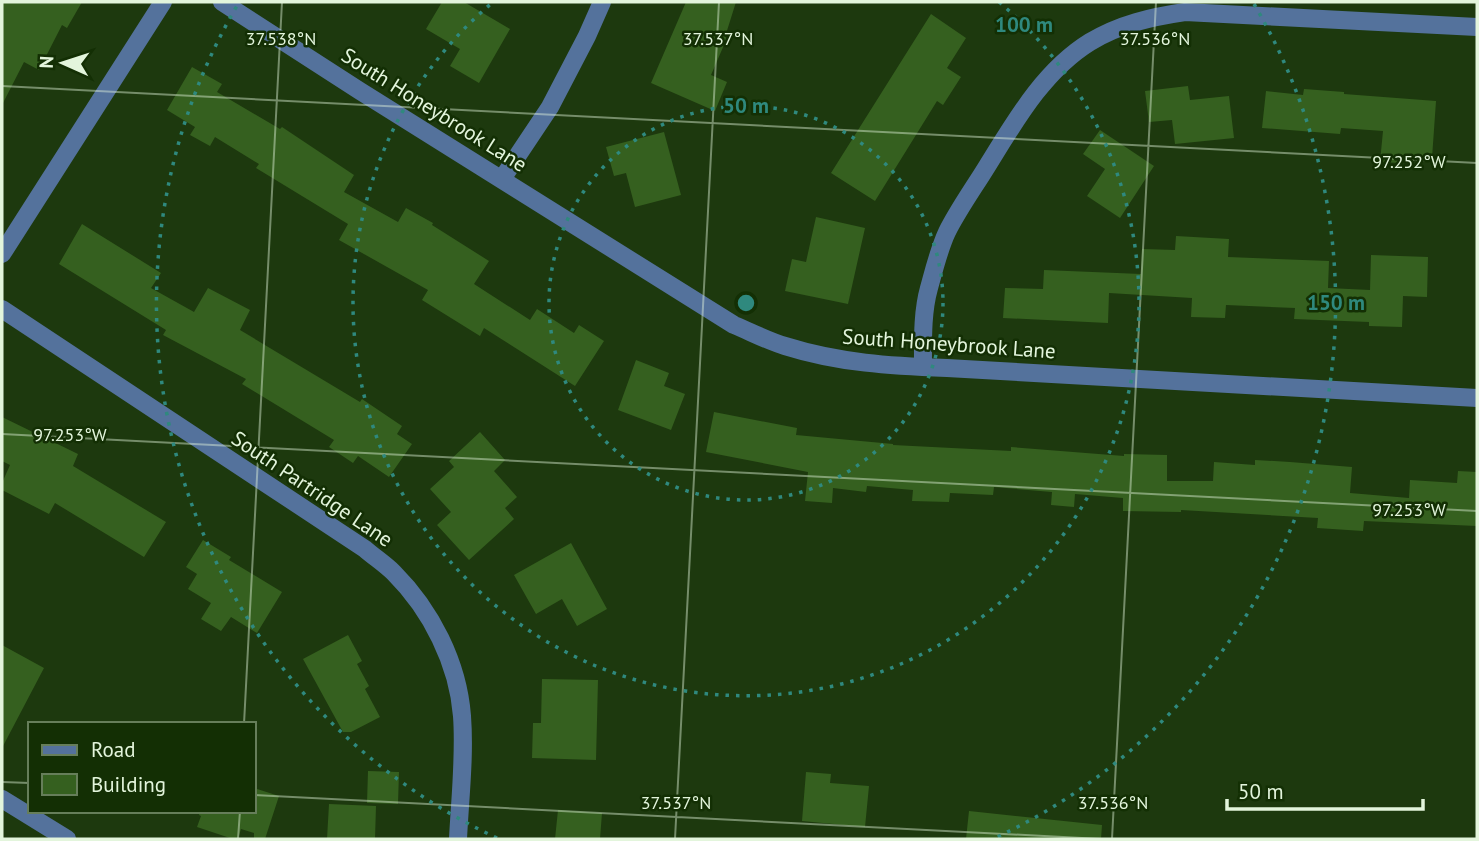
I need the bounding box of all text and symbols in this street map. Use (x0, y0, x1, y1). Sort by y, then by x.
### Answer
text: 100 m (995, 11, 1053, 38)
text: 37.538°N (246, 27, 316, 50)
text: 37.537°N (683, 27, 753, 50)
text: 37.536°N (1120, 27, 1190, 50)
north arrow (28, 28, 98, 98)
street label: South Honeybrook Lane (336, 41, 532, 178)
text: N (34, 55, 58, 69)
text: 50 m (723, 92, 769, 119)
text: 97.252°W (1372, 150, 1446, 173)
text: 150 m (1307, 289, 1365, 316)
centre of rings (734, 291, 758, 315)
street label: South Honeybrook Lane (841, 323, 1057, 364)
text: 97.253°W (33, 423, 107, 446)
street label: South Partridge Lane (226, 425, 398, 553)
text: 97.253°W (1372, 498, 1446, 521)
legend (28, 722, 256, 813)
text: Road (91, 736, 135, 763)
scale bar (1227, 768, 1423, 812)
text: Building (91, 771, 166, 798)
text: 50 m (1238, 778, 1284, 805)
text: 37.537°N (641, 791, 711, 814)
text: 37.536°N (1078, 791, 1148, 814)

